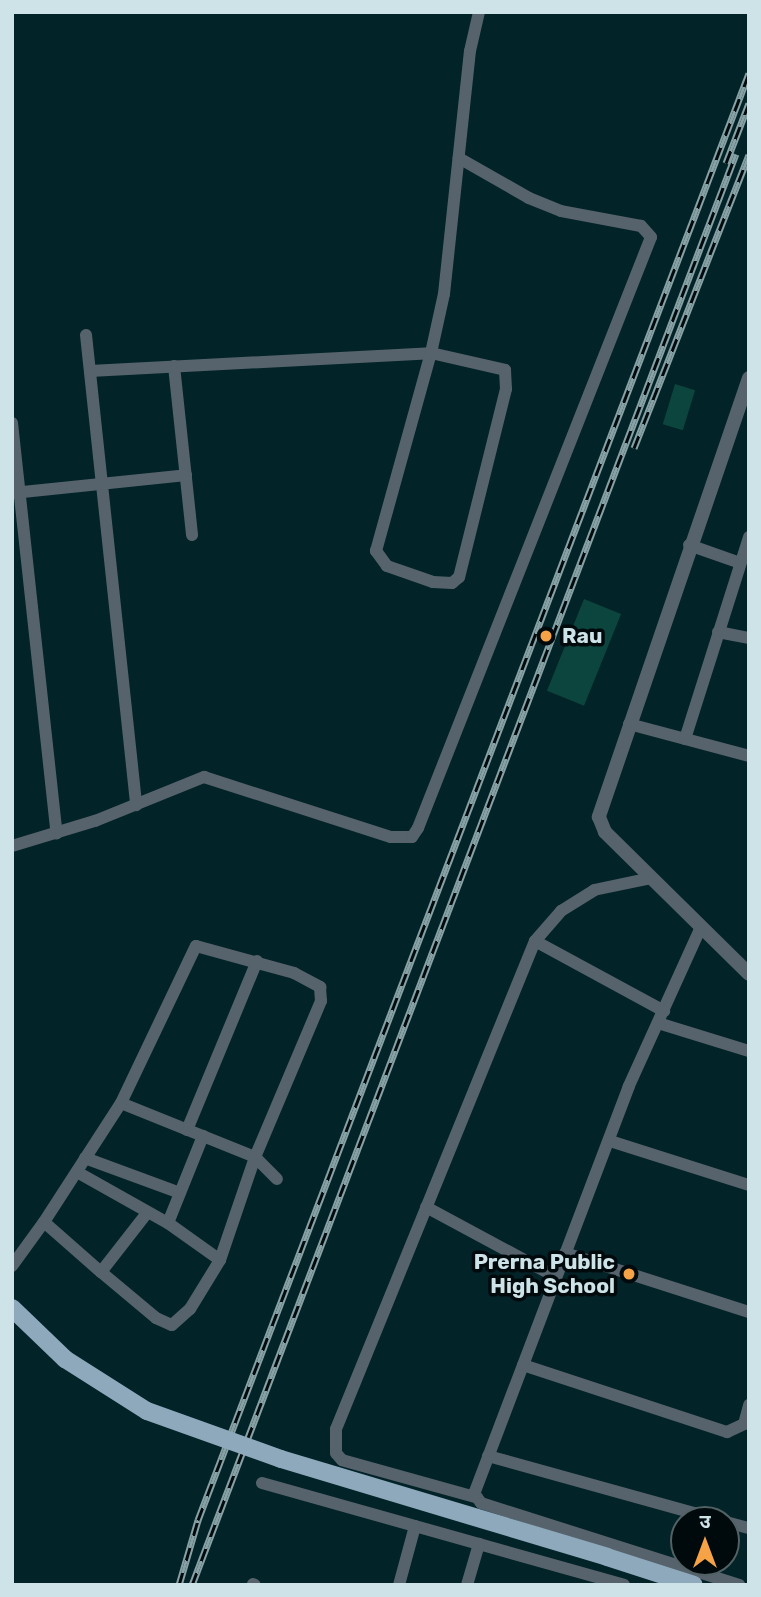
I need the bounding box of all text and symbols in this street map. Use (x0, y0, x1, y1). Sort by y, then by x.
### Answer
place label: Rau (562, 623, 602, 649)
marker: Rau (536, 626, 556, 646)
place label: Prerna Public High School (474, 1249, 615, 1299)
marker: Prerna Public High School (621, 1266, 637, 1282)
north arrow (670, 1506, 740, 1576)
text: उ (699, 1510, 711, 1533)

